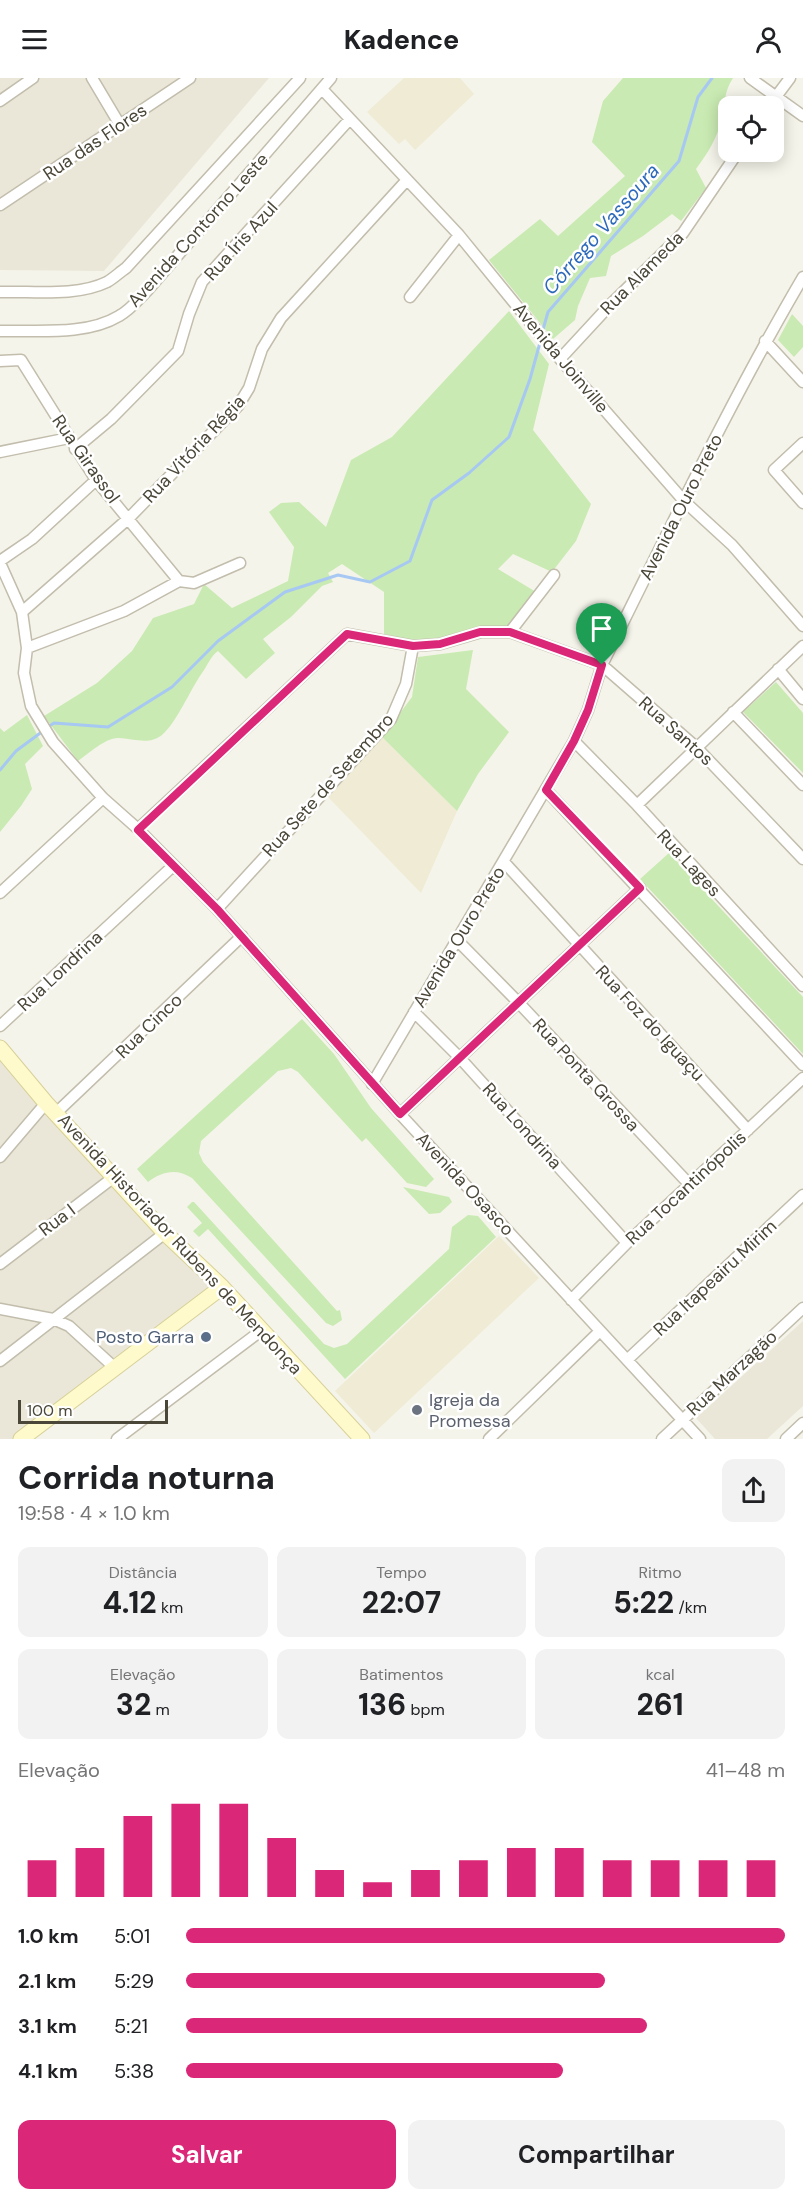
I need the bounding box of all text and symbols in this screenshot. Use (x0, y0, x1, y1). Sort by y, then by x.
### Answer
text: Kadence (344, 22, 459, 57)
icon: menu (18, 23, 51, 56)
icon: person (752, 23, 785, 56)
map controls (718, 96, 784, 162)
button: locate (718, 96, 784, 162)
street label: Rua das Flores (38, 98, 152, 186)
street label: Avenida Contorno Leste (122, 148, 274, 312)
water label: Córrego Vassoura (537, 158, 665, 300)
street label: Rua Íris Azul (199, 196, 283, 286)
street label: Rua Alameda (595, 226, 689, 320)
street label: Avenida Joinville (508, 298, 614, 418)
street label: Rua Vitória Régia (138, 390, 250, 508)
street label: Rua Girassol (47, 410, 125, 508)
street label: Avenida Ouro Preto (634, 430, 728, 584)
pin (576, 603, 627, 665)
icon: arrive (585, 612, 618, 645)
street label: Rua Santos (634, 691, 718, 771)
street label: Rua Sete de Setembro (257, 708, 399, 862)
street label: Rua Lages (652, 824, 726, 902)
street label: Avenida Ouro Preto (407, 862, 511, 1012)
street label: Rua Londrina (12, 925, 108, 1017)
street label: Rua Foz do Iguaçu (590, 960, 710, 1086)
street label: Rua Cinco (110, 988, 188, 1064)
street label: Rua Ponta Grossa (527, 1013, 645, 1137)
street label: Rua Londrina (477, 1078, 567, 1174)
street label: Avenida Historiador Rubens de Mendonça (52, 1108, 308, 1380)
street label: Rua Tocantinópolis (620, 1126, 752, 1250)
street label: Avenida Osasco (411, 1127, 519, 1241)
street label: Rua I (34, 1198, 80, 1242)
street label: Rua Itapeairu Mirim (648, 1214, 782, 1342)
place label: Posto Garra (96, 1325, 194, 1349)
street label: Rua Marzagão (681, 1325, 783, 1421)
marker: Posto Garra (199, 1330, 213, 1344)
place label: Igreja da Promessa (429, 1388, 511, 1433)
scale bar (18, 1397, 168, 1424)
text: 100 m (27, 1400, 72, 1421)
marker: Igreja da Promessa (410, 1403, 424, 1417)
text: Corrida noturna (18, 1456, 275, 1499)
button: share (722, 1459, 785, 1522)
text: 19:58 · 4 × 1.0 km (18, 1500, 170, 1526)
text: Distância (109, 1562, 177, 1583)
text: Tempo (376, 1562, 427, 1583)
text: Ritmo (638, 1562, 682, 1583)
text: 4.12 (102, 1583, 157, 1622)
text: 22:07 (362, 1583, 441, 1622)
text: 5:22 (613, 1583, 674, 1622)
text: km (157, 1597, 183, 1618)
text: /km (674, 1597, 707, 1618)
text: Elevação (110, 1664, 176, 1685)
text: Batimentos (359, 1664, 444, 1685)
text: kcal (646, 1664, 675, 1685)
text: 32 (116, 1685, 151, 1724)
text: 136 (358, 1685, 406, 1724)
text: 261 (637, 1685, 684, 1724)
text: m (151, 1699, 170, 1720)
text: bpm (406, 1699, 445, 1720)
text: Elevação (18, 1757, 100, 1783)
text: 41–48 m (706, 1757, 785, 1783)
text: 1.0 km (18, 1923, 79, 1949)
text: 5:01 (114, 1923, 150, 1949)
text: 2.1 km (18, 1968, 76, 1994)
text: 5:29 (114, 1968, 154, 1994)
text: 3.1 km (18, 2013, 77, 2039)
text: 5:21 (114, 2013, 148, 2039)
text: 4.1 km (18, 2058, 78, 2084)
text: 5:38 (114, 2058, 154, 2084)
button: Salvar (18, 2120, 396, 2189)
button: Compartilhar (408, 2120, 785, 2189)

